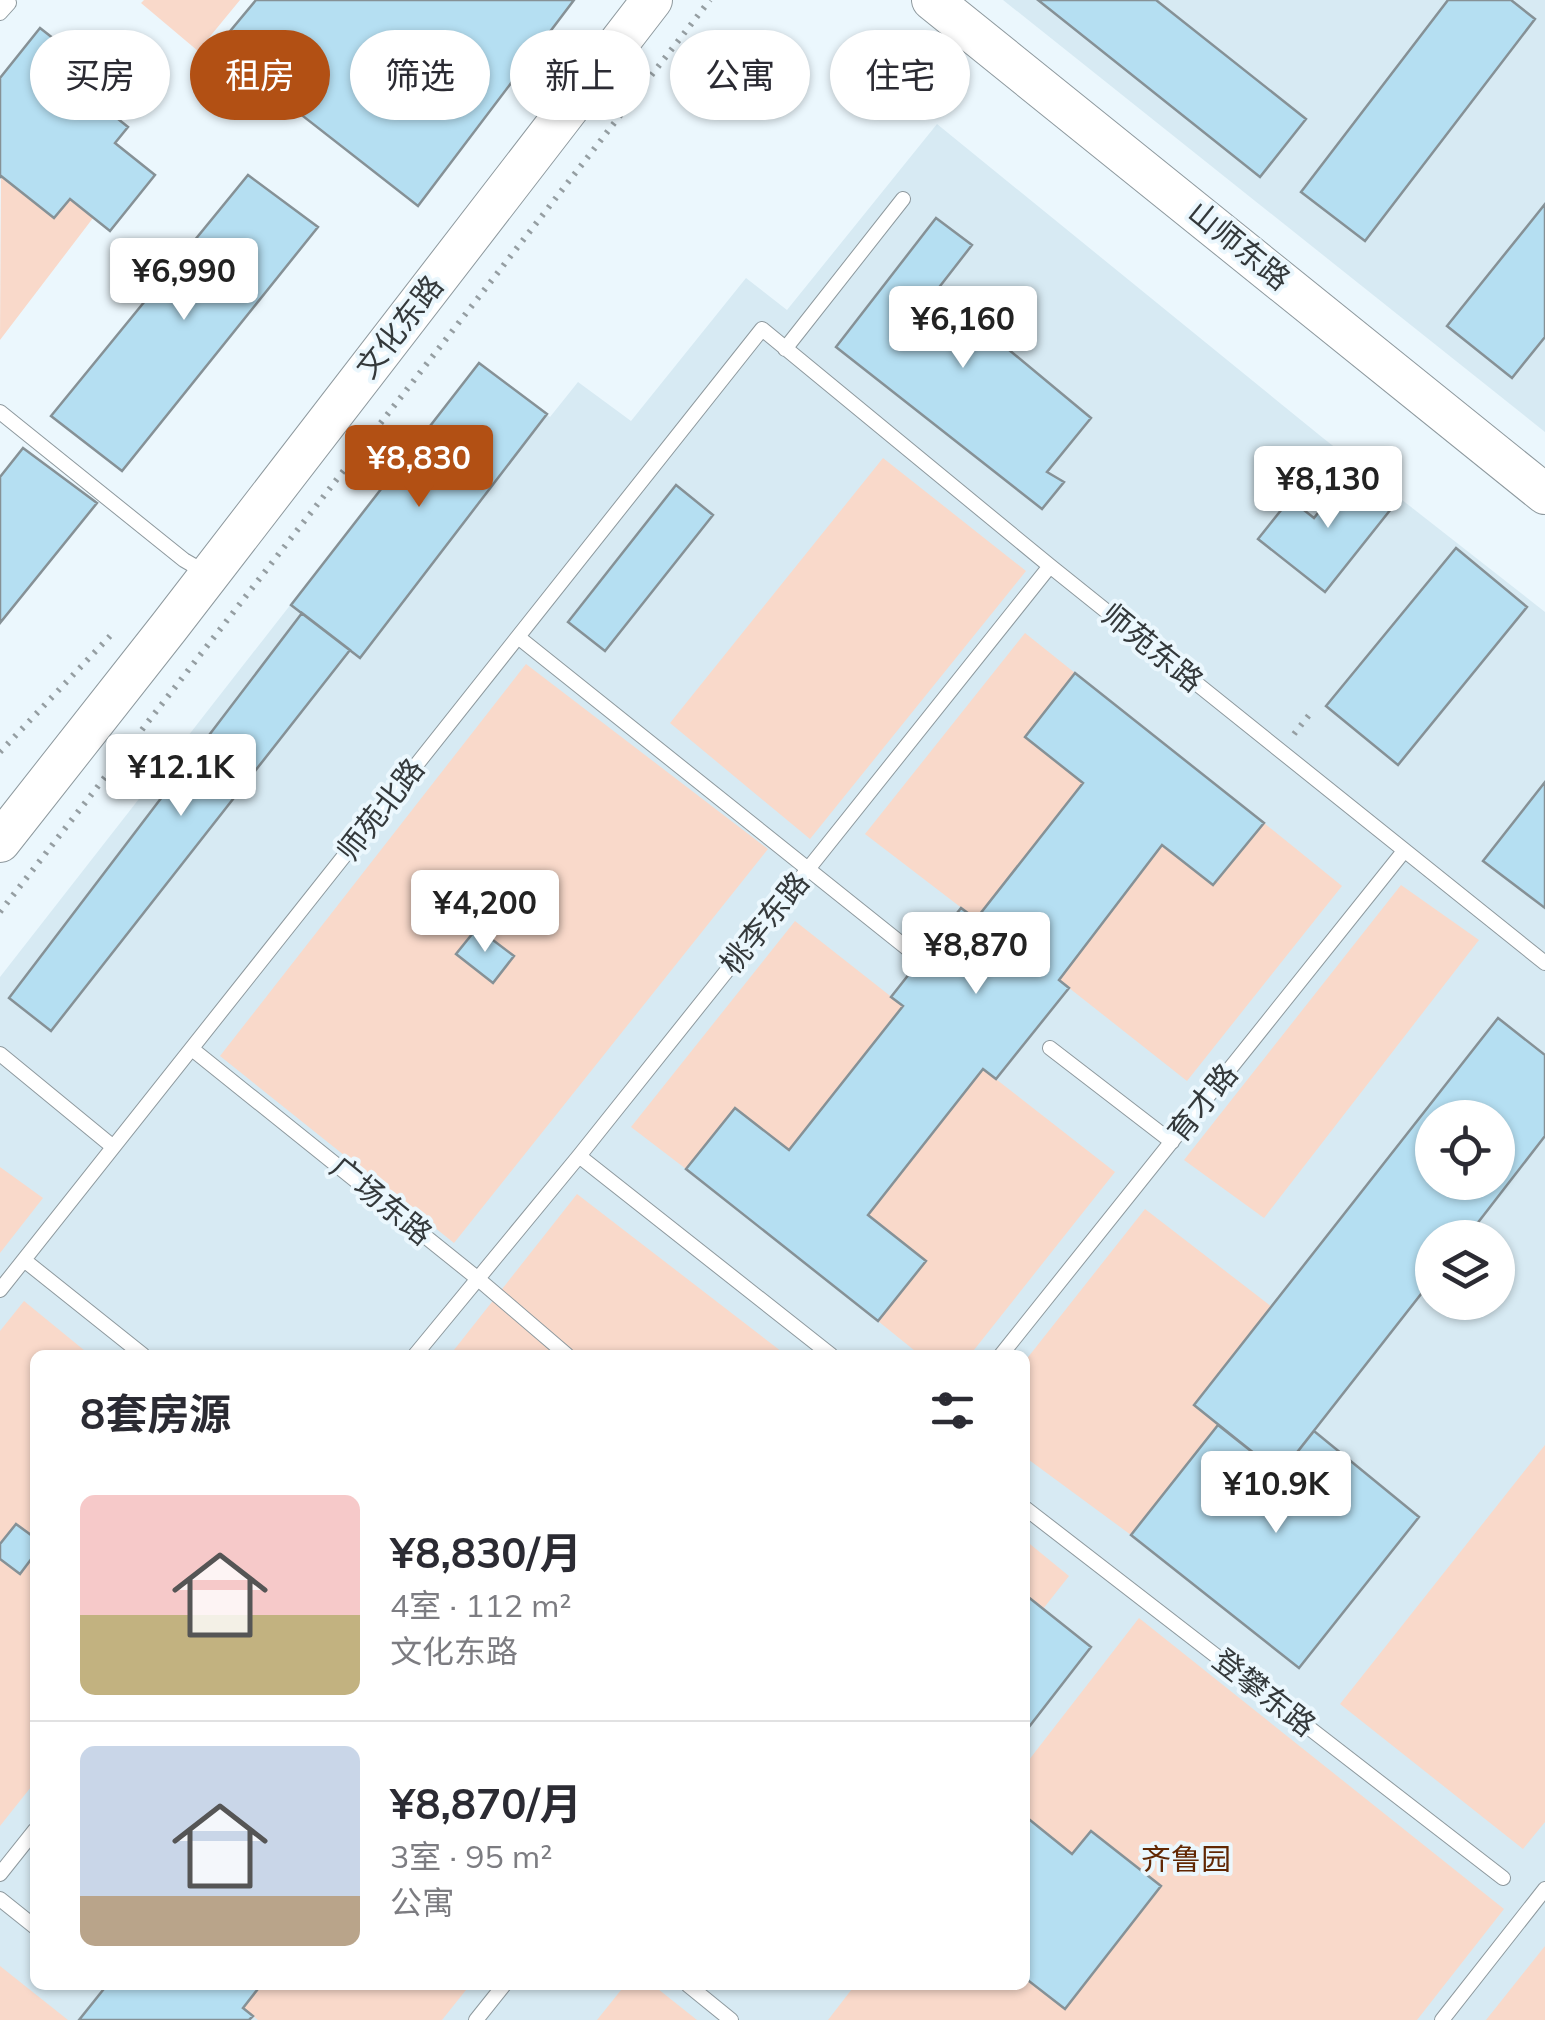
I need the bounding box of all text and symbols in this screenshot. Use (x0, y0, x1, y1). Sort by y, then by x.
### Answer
chip: 买房 (30, 30, 170, 120)
chip: 租房 (190, 30, 330, 120)
chip: 筛选 (350, 30, 490, 120)
chip: 新上 (510, 30, 650, 120)
chip: 公寓 (670, 30, 810, 120)
chip: 住宅 (830, 30, 970, 120)
street label: 山师东路 (1181, 193, 1298, 298)
pin: ¥6,990 (103, 238, 265, 323)
text: ¥6,990 (132, 250, 236, 290)
street label: 文化东路 (347, 267, 451, 385)
pin: ¥6,160 (882, 286, 1044, 371)
text: ¥6,160 (911, 298, 1015, 338)
pin: ¥8,830 (338, 425, 500, 510)
text: ¥8,830 (367, 437, 471, 477)
pin: ¥8,130 (1247, 446, 1409, 531)
text: ¥8,130 (1276, 458, 1380, 498)
street label: 师苑东路 (1094, 595, 1211, 700)
pin: ¥12.1K (100, 734, 262, 819)
text: ¥12.1K (128, 746, 234, 786)
street label: 师苑北路 (328, 750, 432, 868)
street label: 桃李东路 (712, 864, 817, 981)
pin: ¥4,200 (404, 870, 566, 955)
text: ¥4,200 (433, 882, 537, 922)
pin: ¥8,870 (895, 912, 1057, 997)
text: ¥8,870 (924, 924, 1028, 964)
street label: 育才路 (1159, 1055, 1245, 1149)
map controls (1415, 1100, 1515, 1320)
button: locate (1415, 1100, 1515, 1200)
street label: 广场东路 (323, 1148, 440, 1253)
button: layers (1415, 1220, 1515, 1320)
icon: filters (925, 1383, 980, 1438)
text: 8套房源 (80, 1387, 231, 1440)
pin: ¥10.9K (1195, 1451, 1357, 1536)
text: ¥10.9K (1223, 1463, 1329, 1503)
text: ¥8,830/月 (390, 1526, 582, 1579)
icon: home (160, 1535, 280, 1655)
text: 4室 · 112 m² (390, 1585, 572, 1625)
text: 文化东路 (390, 1631, 518, 1671)
street label: 登攀东路 (1206, 1640, 1324, 1744)
text: ¥8,870/月 (390, 1777, 582, 1830)
icon: home (160, 1786, 280, 1906)
text: 3室 · 95 m² (390, 1836, 552, 1876)
park label: 齐鲁园 (1141, 1840, 1231, 1878)
text: 公寓 (390, 1882, 454, 1922)

